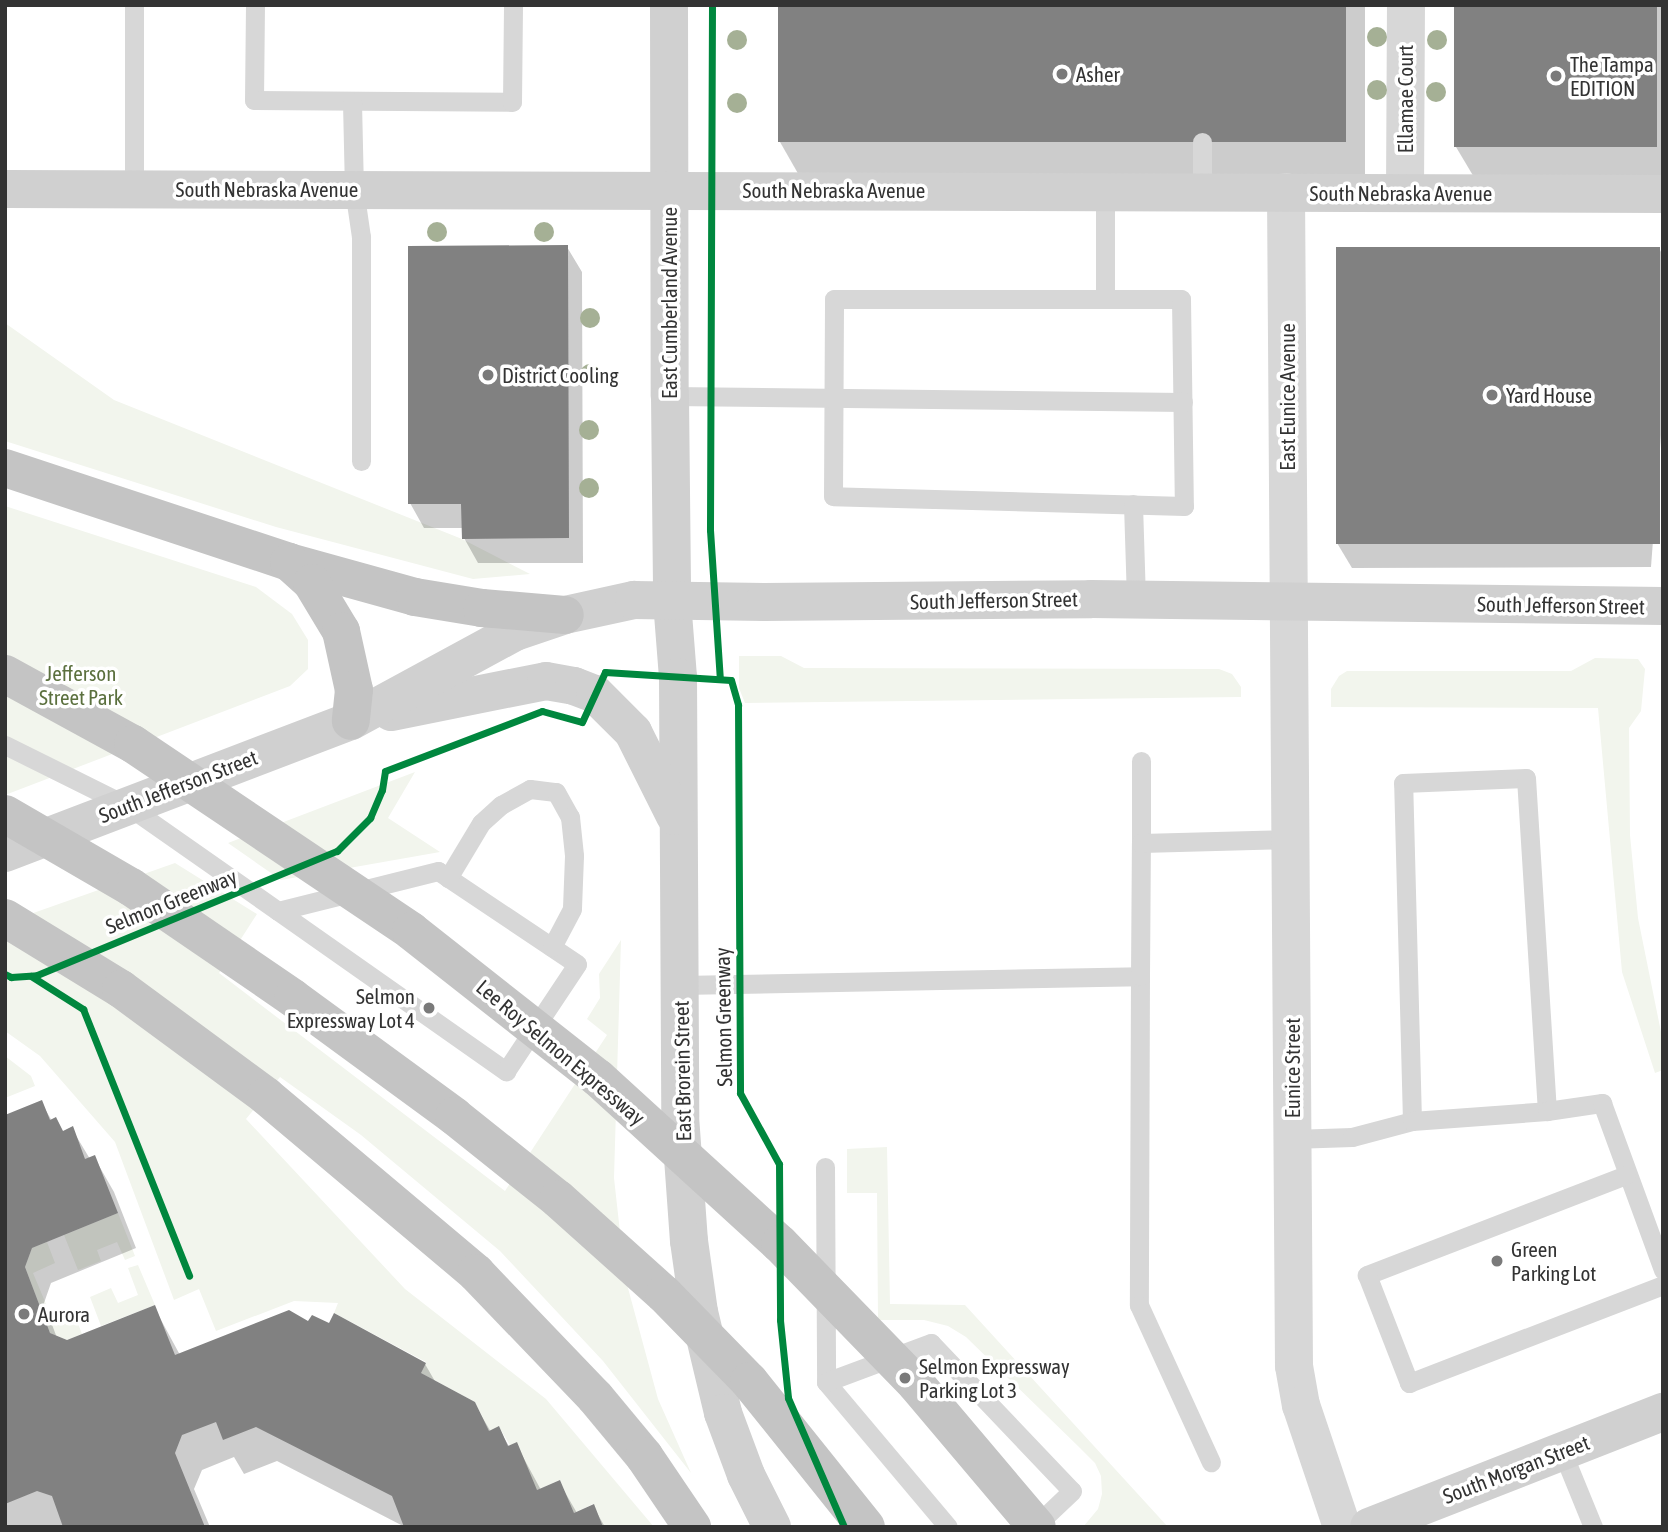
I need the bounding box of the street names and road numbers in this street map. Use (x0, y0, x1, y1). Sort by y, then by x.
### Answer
street label: Ellamae Court (1392, 45, 1418, 153)
street label: South Nebraska Avenue (176, 176, 358, 202)
street label: South Nebraska Avenue (743, 177, 925, 203)
street label: South Nebraska Avenue (1310, 180, 1492, 206)
street label: East Cumberland Avenue (656, 207, 682, 399)
street label: East Eunice Avenue (1274, 323, 1300, 471)
street label: South Jefferson Street (910, 586, 1078, 614)
street label: South Jefferson Street (1477, 591, 1645, 619)
street label: South Jefferson Street (95, 744, 261, 828)
street label: Selmon Greenway (102, 863, 240, 939)
street label: Selmon Greenway (709, 947, 737, 1087)
street label: Lee Roy Selmon Expressway (472, 974, 650, 1130)
street label: East Brorein Street (668, 1000, 696, 1142)
street label: Eunice Street (1279, 1018, 1305, 1118)
street label: South Morgan Street (1439, 1429, 1593, 1509)

